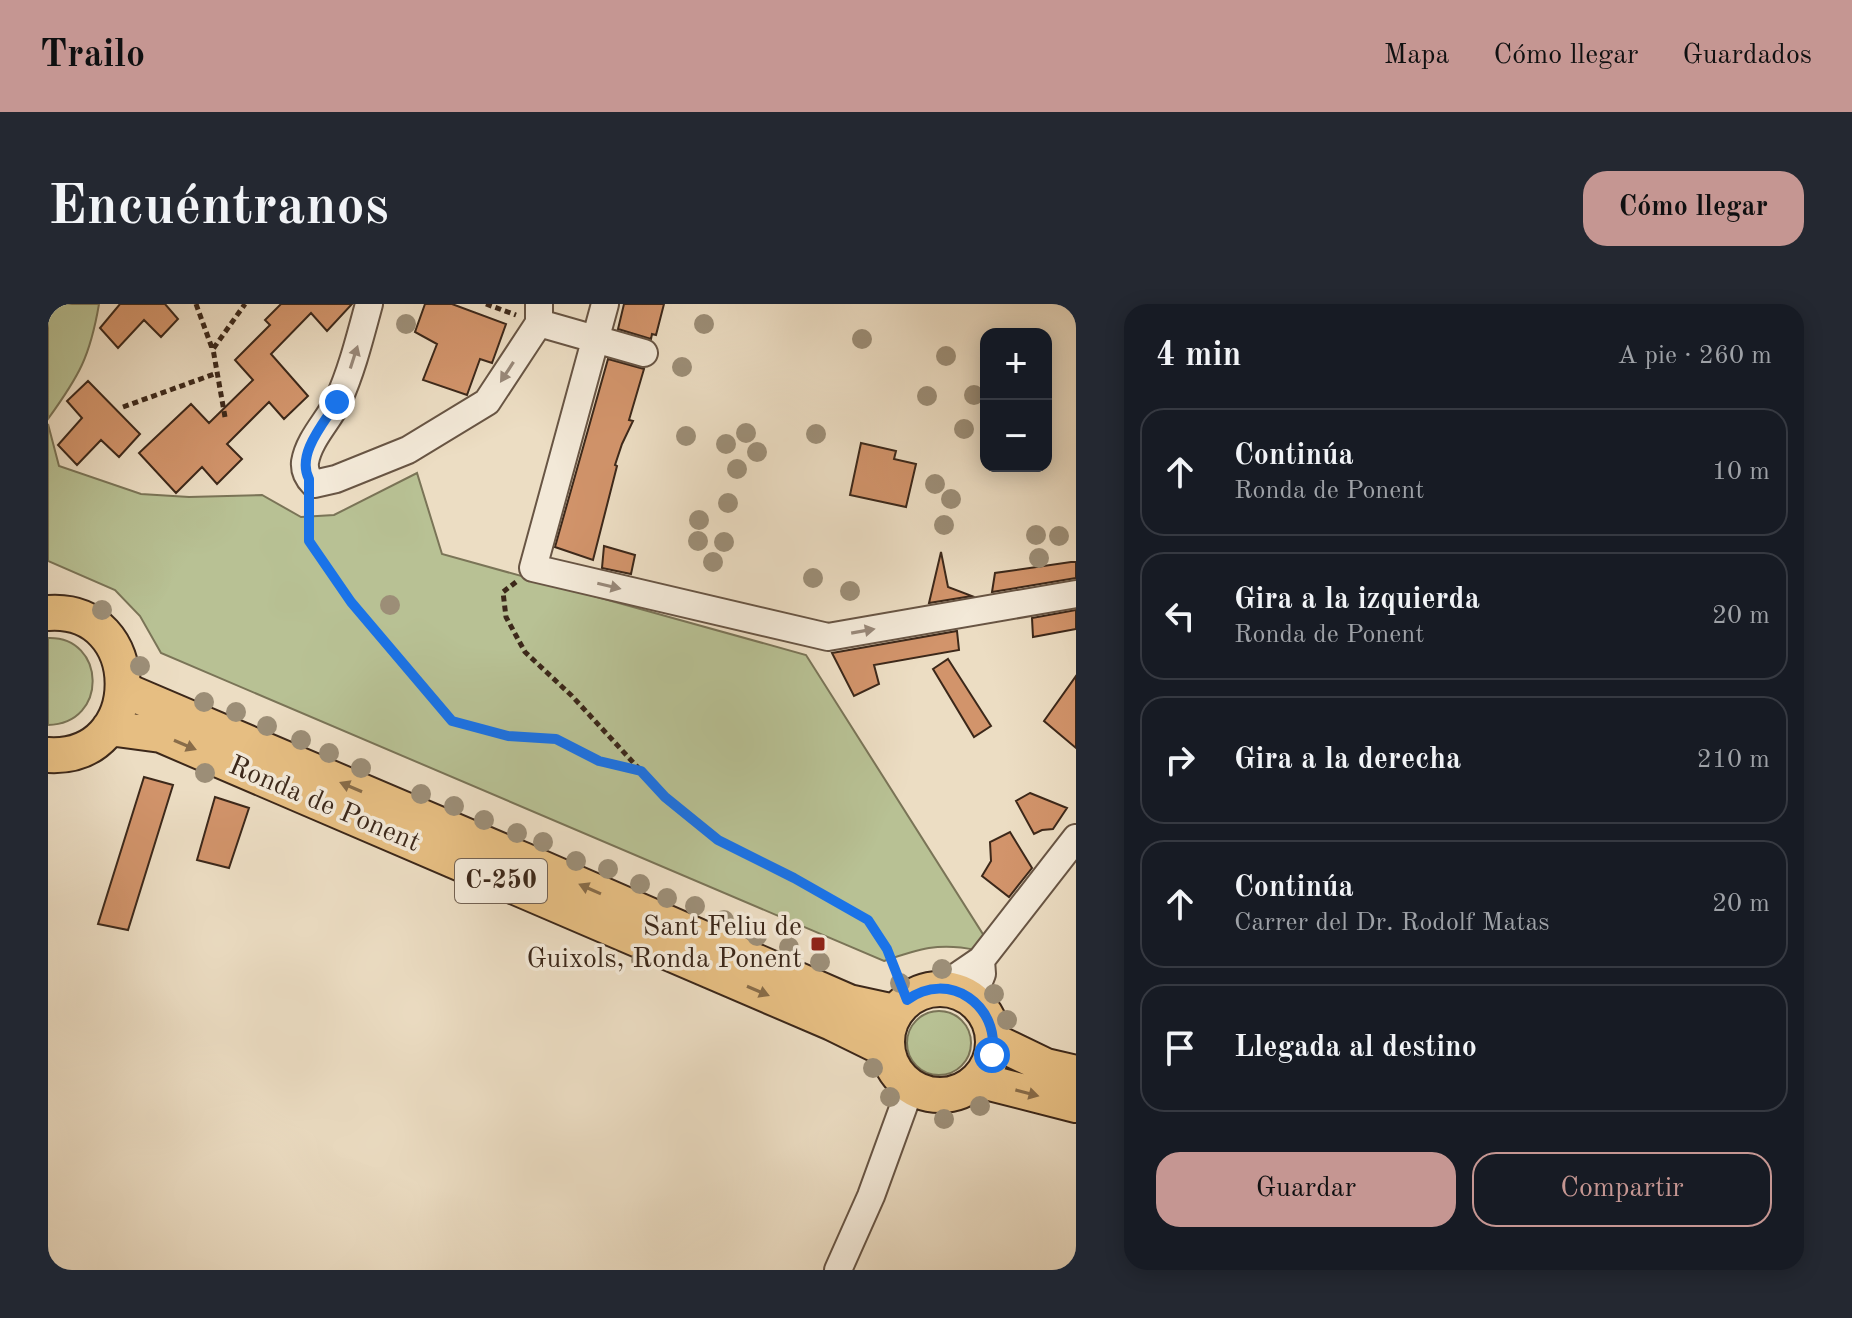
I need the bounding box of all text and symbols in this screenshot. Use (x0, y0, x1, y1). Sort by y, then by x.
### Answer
text: Trailo (40, 37, 145, 75)
text: Mapa (1384, 42, 1449, 70)
text: Cómo llegar (1493, 42, 1638, 70)
text: Guardados (1682, 42, 1812, 70)
button: Cómo llegar (1583, 171, 1804, 246)
text: Encuéntranos (48, 180, 389, 236)
map controls (980, 328, 1052, 472)
button: + (980, 328, 1052, 400)
text: 4 min (1156, 339, 1241, 373)
text: A pie · 260 m (1617, 343, 1772, 369)
one-way arrow (349, 345, 361, 369)
one-way arrow (500, 362, 515, 383)
route end (319, 384, 355, 420)
button: − (980, 400, 1052, 472)
text: Continúa (1234, 441, 1354, 471)
icon: ahead (1158, 450, 1202, 494)
text: 10 m (1712, 459, 1770, 485)
text: Ronda de Ponent (1234, 478, 1424, 504)
one-way arrow (597, 580, 622, 593)
text: Gira a la izquierda (1234, 585, 1480, 615)
icon: left (1158, 594, 1202, 638)
text: 20 m (1712, 603, 1770, 629)
text: Ronda de Ponent (1234, 622, 1424, 648)
one-way arrow (851, 624, 876, 636)
icon: right (1158, 738, 1202, 782)
one-way arrow (173, 739, 197, 752)
text: Gira a la derecha (1234, 745, 1461, 775)
text: 210 m (1697, 747, 1770, 773)
street label: Ronda de Ponent (224, 752, 424, 858)
one-way arrow (339, 781, 363, 794)
road number: C-250 (455, 859, 547, 903)
text: Continúa (1234, 873, 1354, 903)
one-way arrow (578, 882, 602, 895)
icon: ahead (1158, 882, 1202, 926)
text: 20 m (1712, 891, 1770, 917)
text: Carrer del Dr. Rodolf Matas (1234, 910, 1550, 936)
place label: Sant Feliu de Guixols, Ronda Ponent (526, 914, 802, 974)
marker: Sant Feliu de Guixols, Ronda Ponent (809, 935, 827, 953)
one-way arrow (746, 985, 770, 998)
icon: arrive (1158, 1026, 1202, 1070)
text: Llegada al destino (1234, 1033, 1477, 1063)
route start (974, 1037, 1010, 1073)
one-way arrow (1014, 1088, 1039, 1100)
button: Guardar (1156, 1152, 1456, 1227)
button: Compartir (1472, 1152, 1772, 1227)

